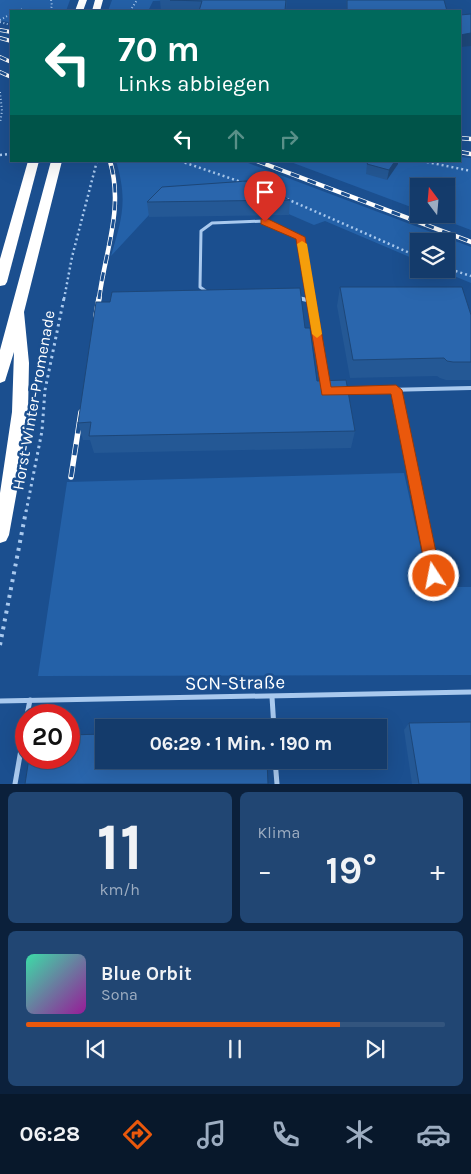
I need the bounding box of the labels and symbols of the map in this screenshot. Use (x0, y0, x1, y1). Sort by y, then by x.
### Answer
pin (244, 171, 286, 222)
north arrow (410, 178, 455, 222)
street label: Horst-Winter-Promenade (8, 309, 59, 491)
position arrow (407, 549, 459, 601)
street label: SCN-Straße (185, 671, 285, 695)
speed limit sign: 20 (15, 704, 80, 769)

